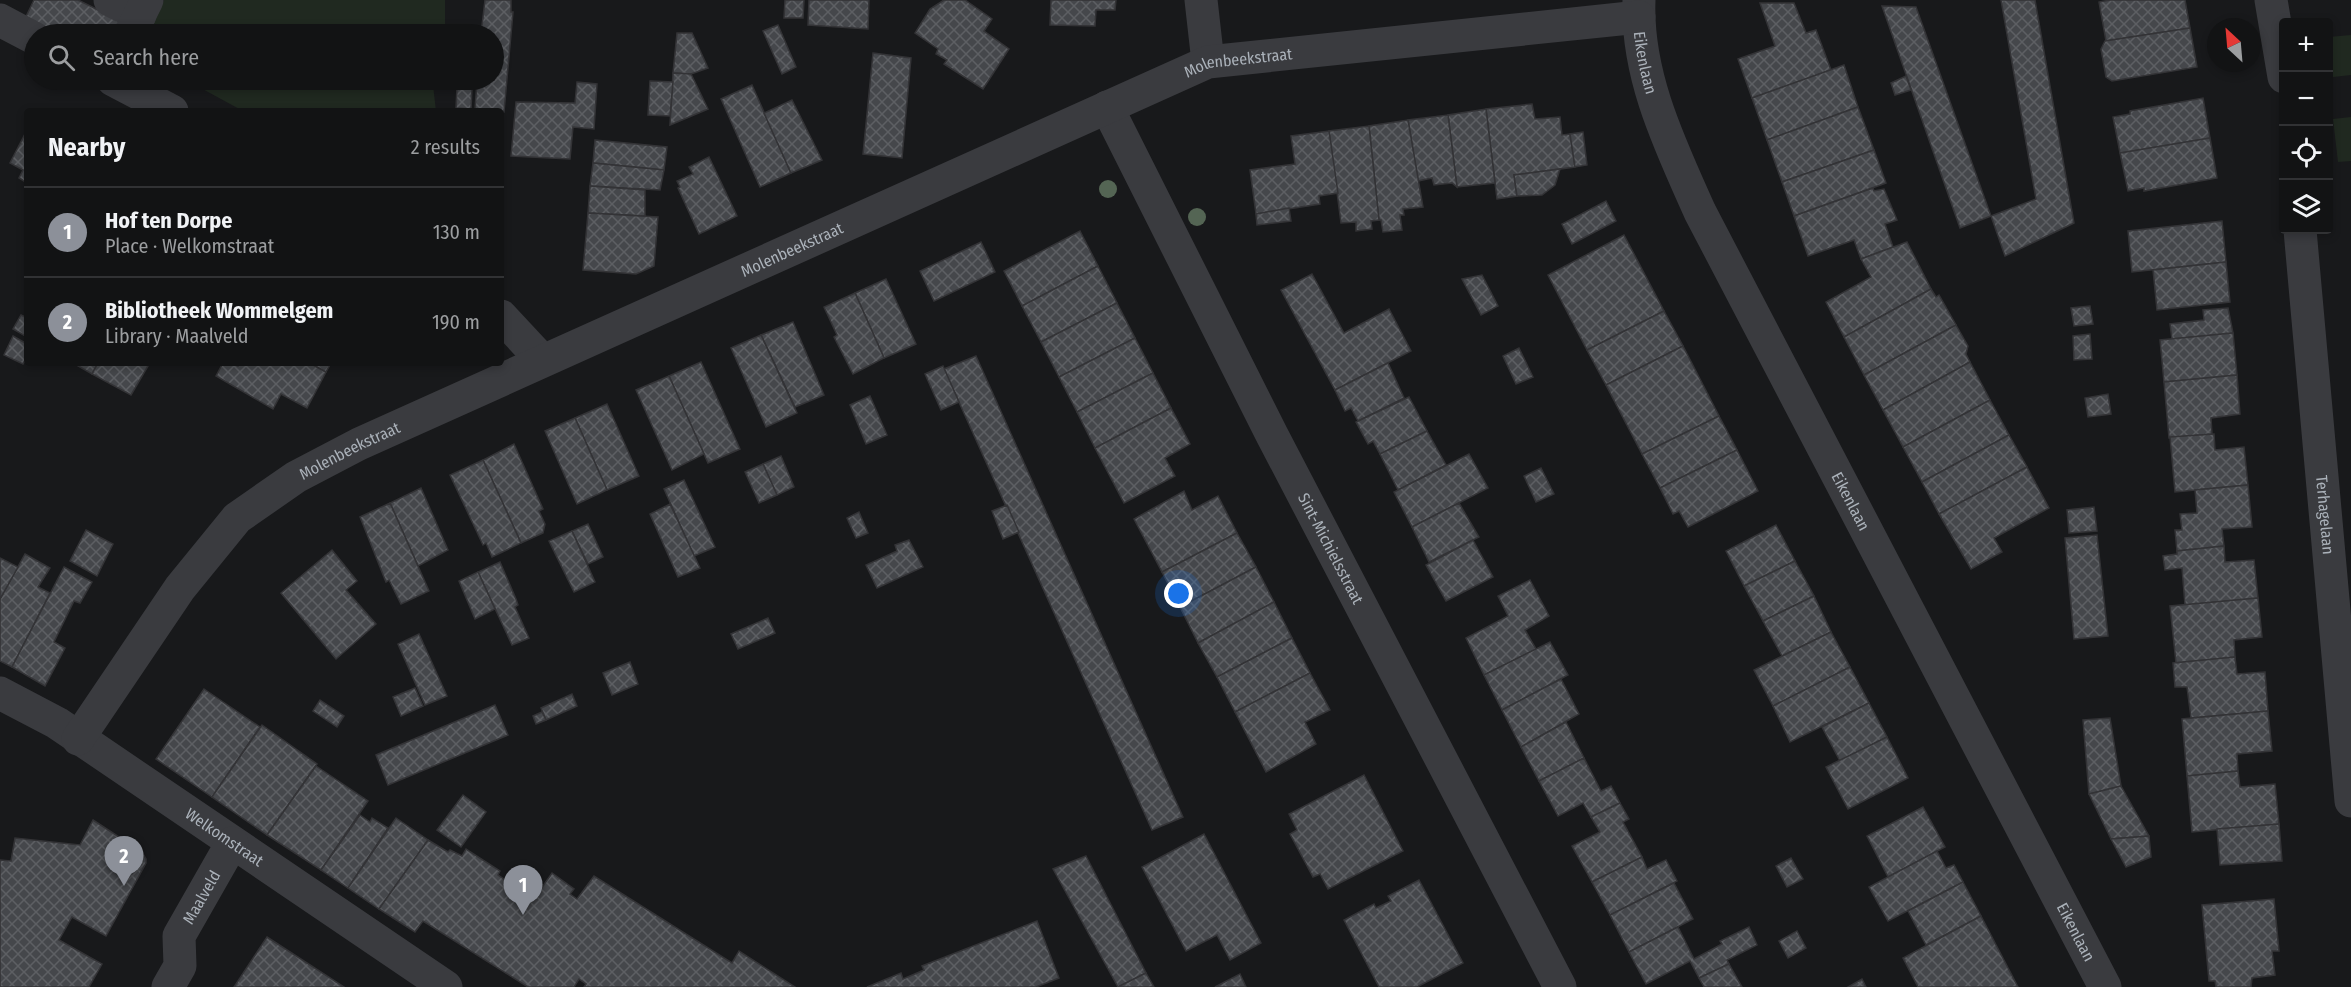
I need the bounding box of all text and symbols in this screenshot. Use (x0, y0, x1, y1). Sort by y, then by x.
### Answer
north arrow (2207, 18, 2261, 72)
map controls (2279, 18, 2333, 234)
button: + (2279, 18, 2333, 72)
search box (24, 24, 504, 90)
street label: Eikenlaan (1630, 30, 1661, 96)
icon: search (45, 41, 78, 74)
text: Search here (93, 44, 199, 71)
street label: Molenbeekstraat (1181, 44, 1294, 82)
button: − (2279, 72, 2333, 126)
button: locate (2279, 126, 2333, 180)
text: Nearby (48, 132, 125, 163)
text: 2 results (411, 135, 480, 159)
button: layers (2279, 180, 2333, 234)
text: Hof ten Dorpe (105, 207, 232, 234)
street label: Molenbeekstraat (738, 218, 847, 281)
text: 1 (63, 220, 72, 244)
text: 130 m (433, 220, 480, 244)
text: Place · Welkomstraat (105, 234, 274, 258)
text: Bibliotheek Wommelgem (105, 297, 333, 324)
text: 2 (63, 310, 72, 334)
text: 190 m (432, 310, 480, 334)
text: Library · Maalveld (105, 324, 248, 348)
street label: Molenbeekstraat (296, 418, 404, 484)
street label: Eikenlaan (1828, 469, 1874, 534)
street label: Terhagelaan (2312, 474, 2338, 555)
street label: Sint-Michielsstraat (1294, 490, 1368, 608)
your location (1164, 579, 1193, 608)
street label: Welkomstraat (182, 804, 268, 871)
pin: 2 (104, 836, 144, 886)
pin: 1 (504, 866, 542, 915)
street label: Maalveld (179, 867, 224, 927)
street label: Eikenlaan (2053, 900, 2099, 965)

